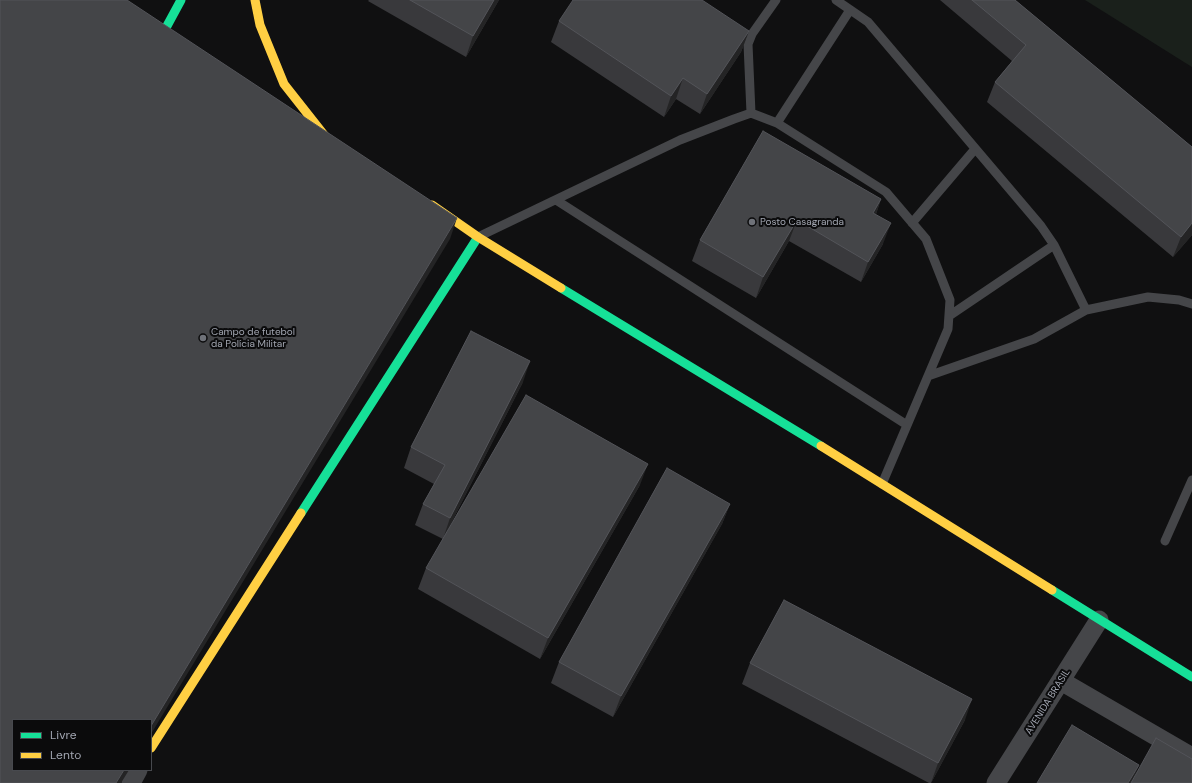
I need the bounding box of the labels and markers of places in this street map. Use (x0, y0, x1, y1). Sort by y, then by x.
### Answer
place label: Posto Casagranda (760, 216, 844, 228)
marker: Posto Casagranda (747, 217, 757, 227)
place label: Campo de futebol da Polícia Militar (211, 326, 295, 350)
marker: Campo de futebol da Polícia Militar (198, 333, 208, 343)

